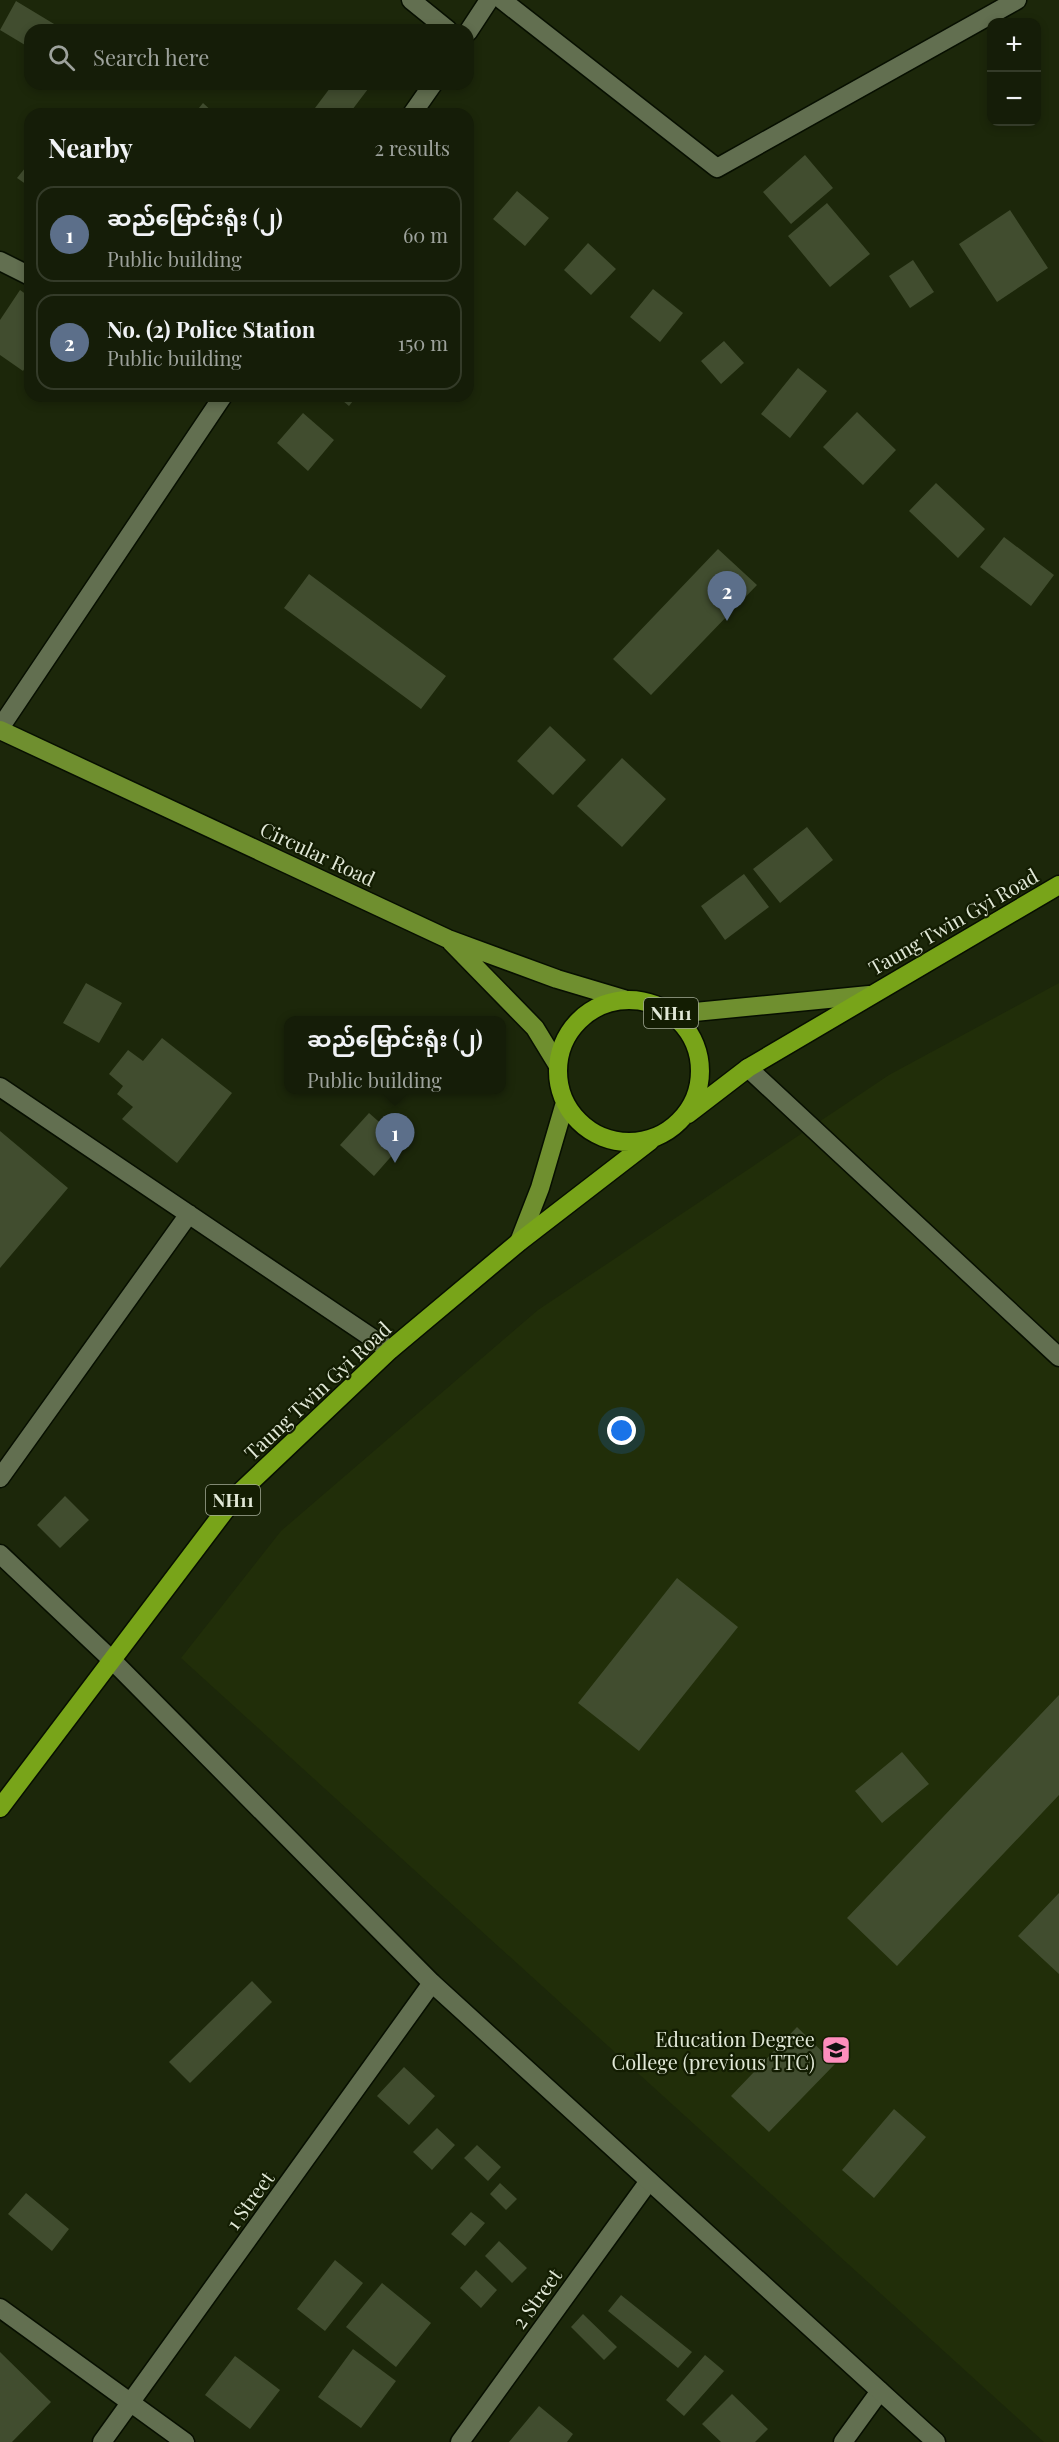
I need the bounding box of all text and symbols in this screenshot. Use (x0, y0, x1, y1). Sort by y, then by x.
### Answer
map controls (987, 18, 1041, 126)
button: + (987, 18, 1041, 72)
search box (24, 24, 474, 90)
icon: search (45, 41, 78, 74)
text: Search here (93, 42, 209, 72)
button: − (987, 72, 1041, 126)
text: Nearby (48, 130, 133, 165)
text: 2 results (375, 134, 450, 161)
text: ဆည်မြောင်းရုံး (၂) (107, 202, 283, 232)
text: 1 (66, 221, 73, 248)
text: 60 m (403, 221, 448, 248)
text: Public building (107, 245, 242, 272)
text: No. (2) Police Station (107, 314, 315, 344)
text: 2 (64, 329, 75, 356)
text: 150 m (398, 329, 448, 356)
text: Public building (107, 344, 242, 371)
pin: 2 (708, 572, 746, 621)
street label: Circular Road (256, 815, 380, 892)
street label: Taung Twin Gyi Road (863, 861, 1043, 981)
road number: NH11 (644, 998, 698, 1028)
popup (284, 1016, 506, 1094)
text: ဆည်မြောင်းရုံး (၂) (307, 1023, 483, 1053)
text: Public building (307, 1066, 442, 1093)
pin: 1 (376, 1114, 414, 1163)
street label: Taung Twin Gyi Road (238, 1315, 397, 1465)
your location (607, 1416, 636, 1445)
road number: NH11 (206, 1485, 260, 1515)
place label: Education Degree College (previous TTC) (611, 2025, 815, 2075)
school or university icon: Education Degree College (previous TTC) (820, 2034, 852, 2066)
street label: 1 Street (219, 2165, 280, 2235)
street label: 2 Street (505, 2262, 568, 2334)

